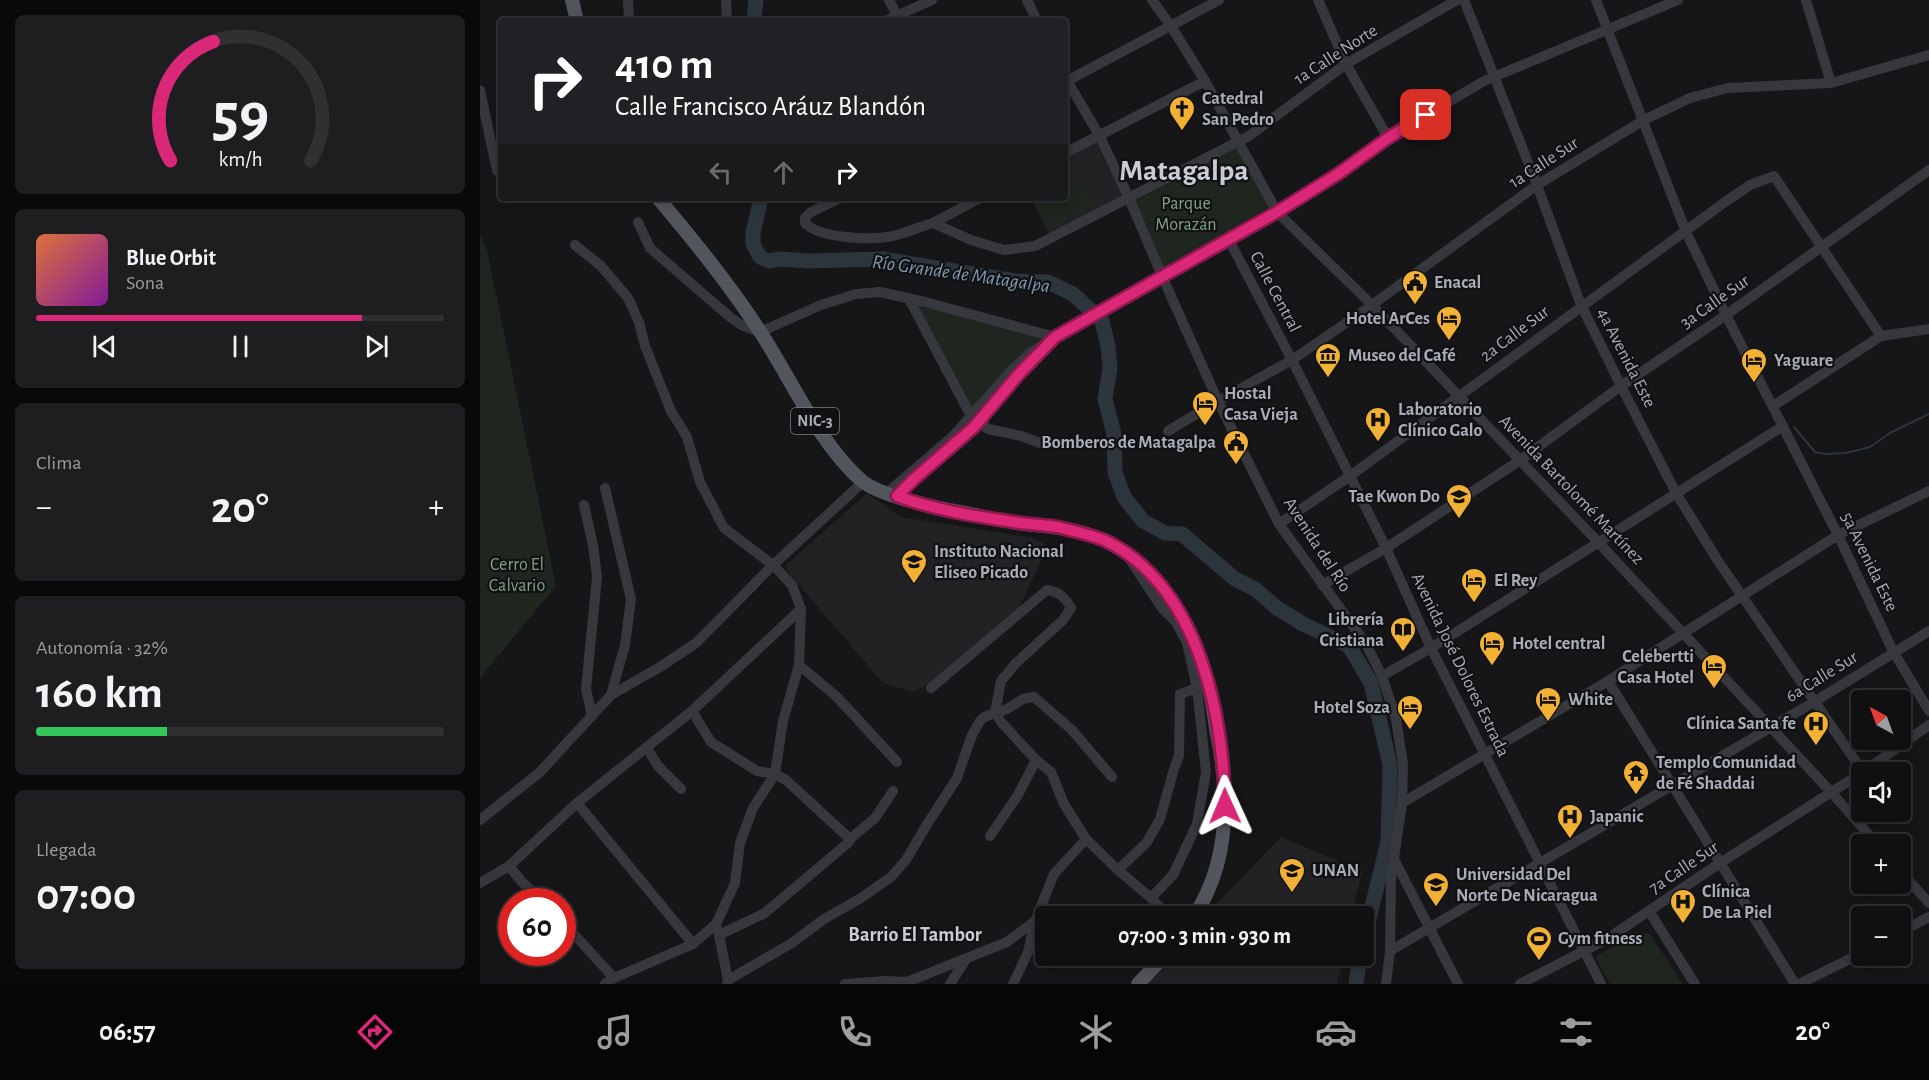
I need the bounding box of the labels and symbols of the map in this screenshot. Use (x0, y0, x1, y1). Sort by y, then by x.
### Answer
street label: 1a Calle Norte (1291, 21, 1381, 89)
pin (1400, 89, 1451, 140)
place label: Catedral San Pedro (1202, 90, 1274, 129)
church icon: Catedral San Pedro (1167, 94, 1197, 132)
street label: 1a Calle Sur (1506, 134, 1582, 192)
district label: Matagalpa (1119, 156, 1249, 186)
park label: Parque Morazán (1155, 195, 1217, 234)
street label: Calle Central (1246, 249, 1304, 335)
water label: Río Grande de Matagalpa (871, 252, 1051, 296)
public building icon: Enacal (1400, 268, 1430, 306)
street label: 3a Calle Sur (1677, 272, 1753, 332)
place label: Enacal (1434, 274, 1481, 292)
street label: 2a Calle Sur (1477, 302, 1553, 365)
hotel icon: Hotel ArCes (1434, 304, 1464, 342)
street label: 4a Avenida Este (1593, 305, 1659, 411)
place label: Hotel ArCes (1346, 310, 1430, 328)
museum icon: Museo del Café (1313, 341, 1343, 379)
hotel icon: Yaguare (1739, 346, 1769, 384)
place label: Museo del Café (1348, 347, 1456, 365)
place label: Yaguare (1774, 352, 1833, 370)
place label: Hostal Casa Vieja (1224, 385, 1298, 424)
hotel icon: Hostal Casa Vieja (1190, 389, 1220, 427)
place label: Laboratorio Clínico Galo (1398, 401, 1483, 440)
hospital icon: Laboratorio Clínico Galo (1363, 405, 1393, 443)
road number: NIC-3 (791, 408, 839, 434)
street label: Avenida Bartolomé Martínez (1495, 412, 1647, 568)
public building icon: Bomberos de Matagalpa (1221, 428, 1251, 466)
place label: Bomberos de Matagalpa (1041, 434, 1216, 452)
school or university icon: Tae Kwon Do (1444, 482, 1474, 520)
place label: Tae Kwon Do (1348, 488, 1440, 506)
street label: Avenida del Río (1280, 495, 1354, 595)
street label: 5a Avenida Este (1837, 510, 1901, 614)
place label: Instituto Nacional Eliseo Picado (934, 543, 1064, 582)
school or university icon: Instituto Nacional Eliseo Picado (899, 547, 929, 585)
park label: Cerro El Calvario (489, 556, 545, 595)
hotel icon: El Rey (1459, 566, 1489, 604)
street label: Avenida José Dolores Estrada (1408, 570, 1512, 760)
place label: El Rey (1494, 572, 1538, 590)
place label: Librería Cristiana (1320, 611, 1384, 650)
library icon: Librería Cristiana (1388, 615, 1418, 653)
hotel icon: Hotel central (1477, 629, 1507, 667)
place label: Hotel central (1512, 635, 1605, 653)
place label: Celebertti Casa Hotel (1618, 648, 1694, 687)
street label: 6a Calle Sur (1783, 648, 1861, 706)
hotel icon: Celebertti Casa Hotel (1699, 652, 1729, 690)
hotel icon: White (1533, 685, 1563, 723)
north arrow (1851, 690, 1911, 750)
place label: White (1568, 691, 1613, 709)
hotel icon: Hotel Soza (1395, 693, 1425, 731)
place label: Hotel Soza (1313, 699, 1390, 717)
hospital icon: Clínica Santa fe (1801, 709, 1831, 747)
place label: Clínica Santa fe (1686, 715, 1796, 733)
place label: Templo Comunidad de Fé Shaddai (1656, 754, 1797, 793)
temple icon: Templo Comunidad de Fé Shaddai (1621, 758, 1651, 796)
position arrow (1193, 774, 1257, 838)
hospital icon: Japanic (1555, 802, 1585, 840)
place label: Japanic (1590, 808, 1643, 826)
street label: 7a Calle Sur (1646, 838, 1722, 898)
school or university icon: UNAN (1277, 856, 1307, 894)
place label: UNAN (1312, 862, 1359, 880)
place label: Universidad Del Norte De Nicaragua (1456, 866, 1598, 905)
school or university icon: Universidad Del Norte De Nicaragua (1421, 870, 1451, 908)
place label: Clínica De La Piel (1702, 883, 1772, 922)
hospital icon: Clínica De La Piel (1668, 887, 1698, 925)
speed limit sign: 60 (498, 888, 576, 966)
sports icon: Gym fitness (1524, 924, 1554, 962)
district label: Barrio El Tambor (848, 925, 982, 945)
place label: Gym fitness (1558, 930, 1643, 948)

